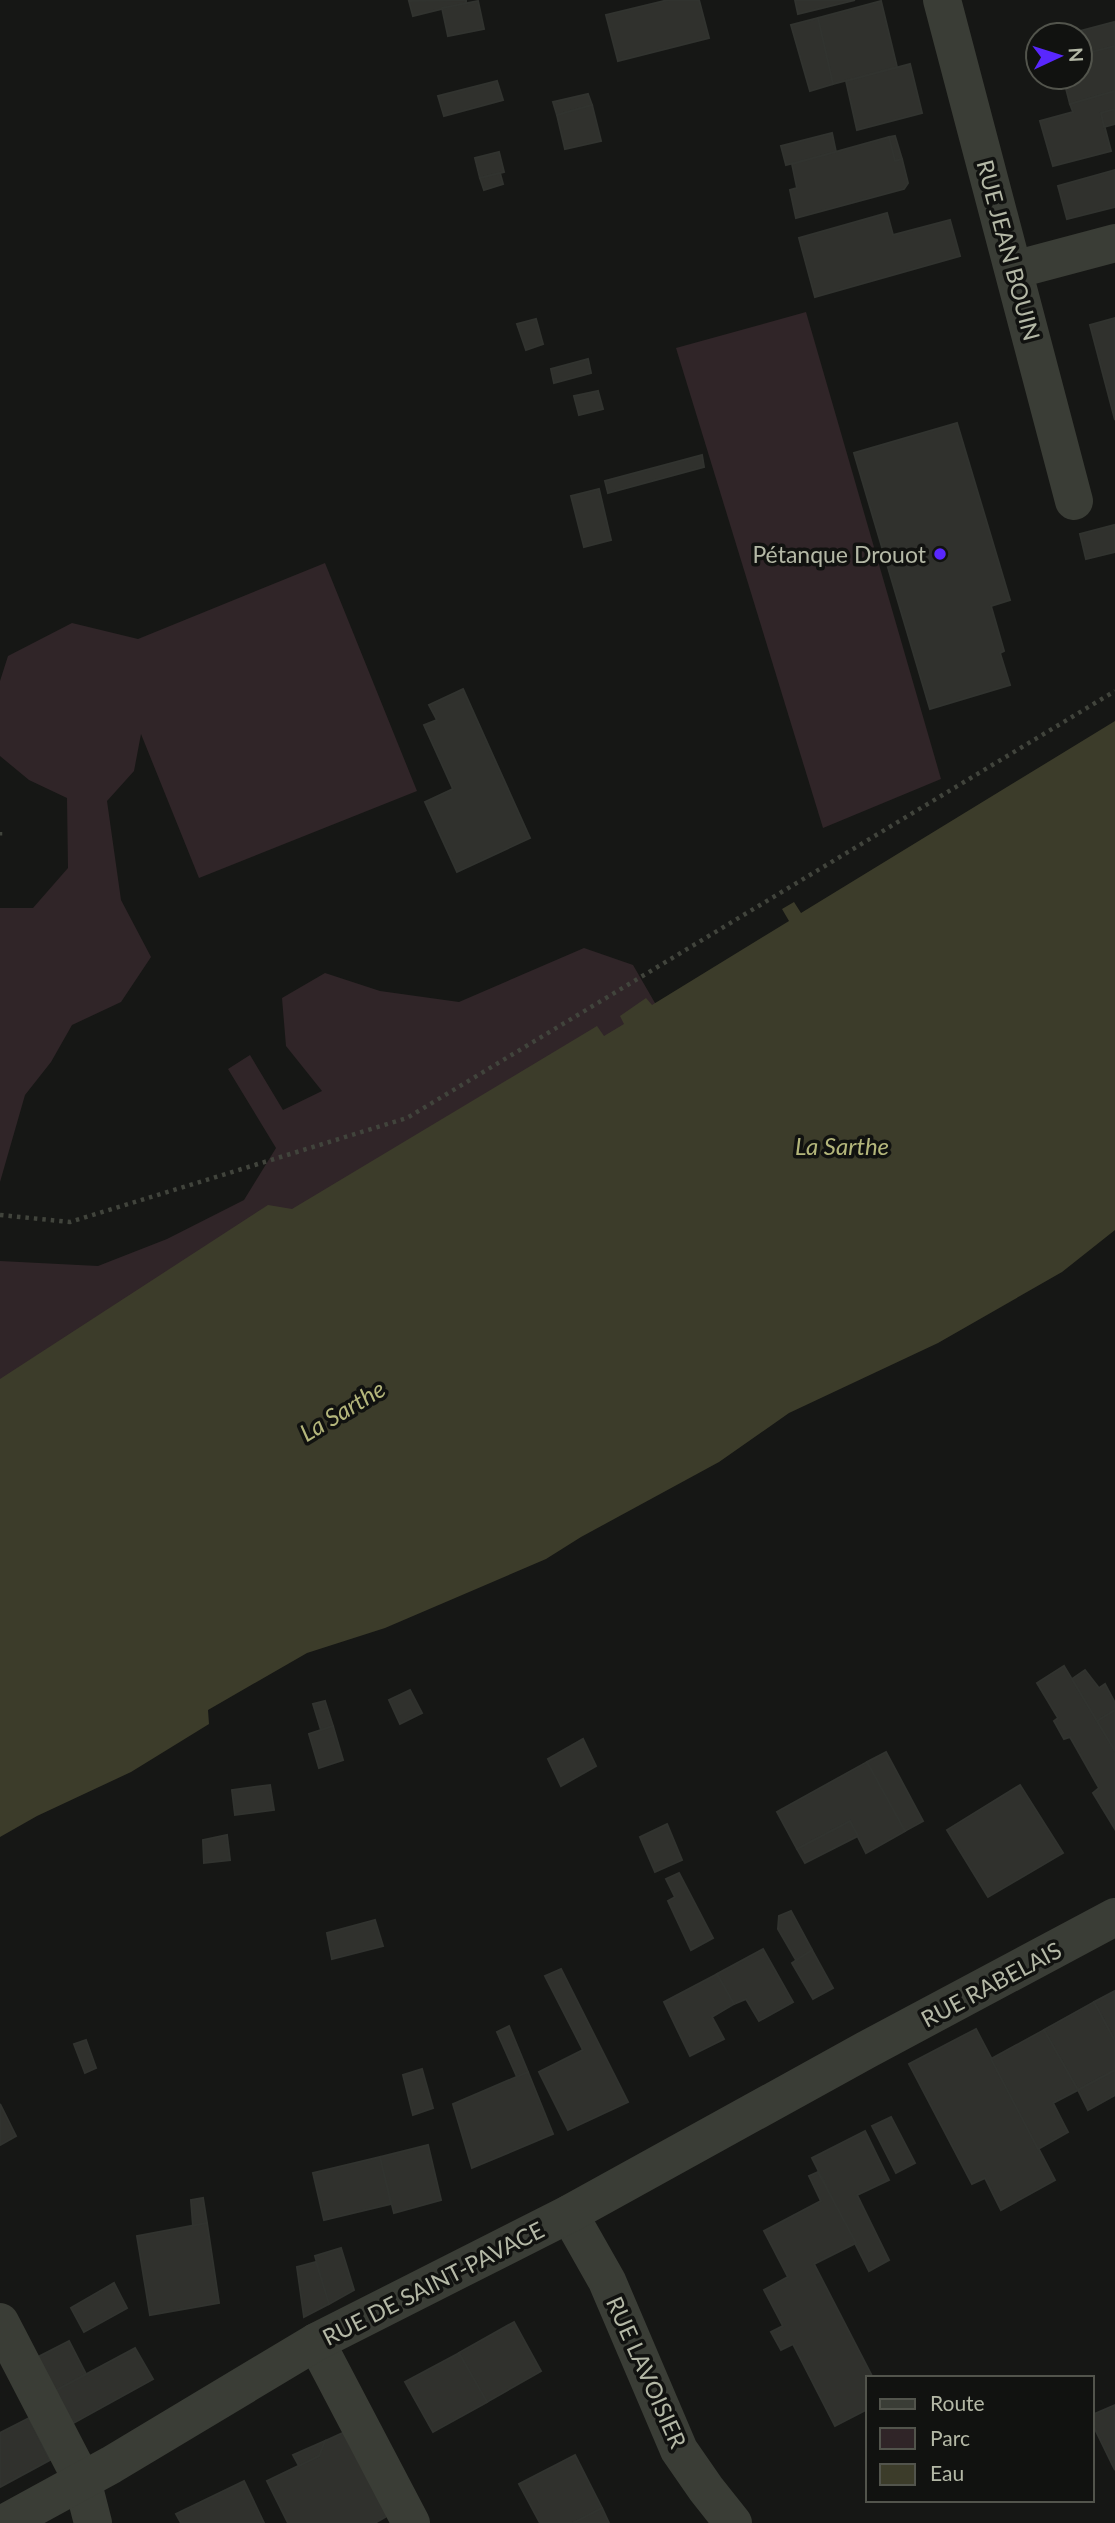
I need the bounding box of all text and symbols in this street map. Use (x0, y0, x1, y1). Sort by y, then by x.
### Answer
north arrow (1024, 21, 1094, 91)
text: N (1064, 47, 1088, 63)
street label: RUE JEAN BOUIN (971, 157, 1047, 343)
place label: Pétanque Drouot (752, 540, 927, 568)
marker: Pétanque Drouot (932, 546, 948, 562)
water label: La Sarthe (795, 1131, 889, 1160)
water label: La Sarthe (294, 1373, 390, 1447)
street label: RUE RABELAIS (916, 1935, 1066, 2033)
street label: RUE DE SAINT-PAVACE (318, 2215, 548, 2351)
street label: RUE LAVOISIER (601, 2292, 693, 2453)
legend (866, 2376, 1094, 2502)
text: Route (930, 2390, 985, 2415)
text: Parc (930, 2425, 970, 2450)
text: Eau (930, 2460, 964, 2485)

